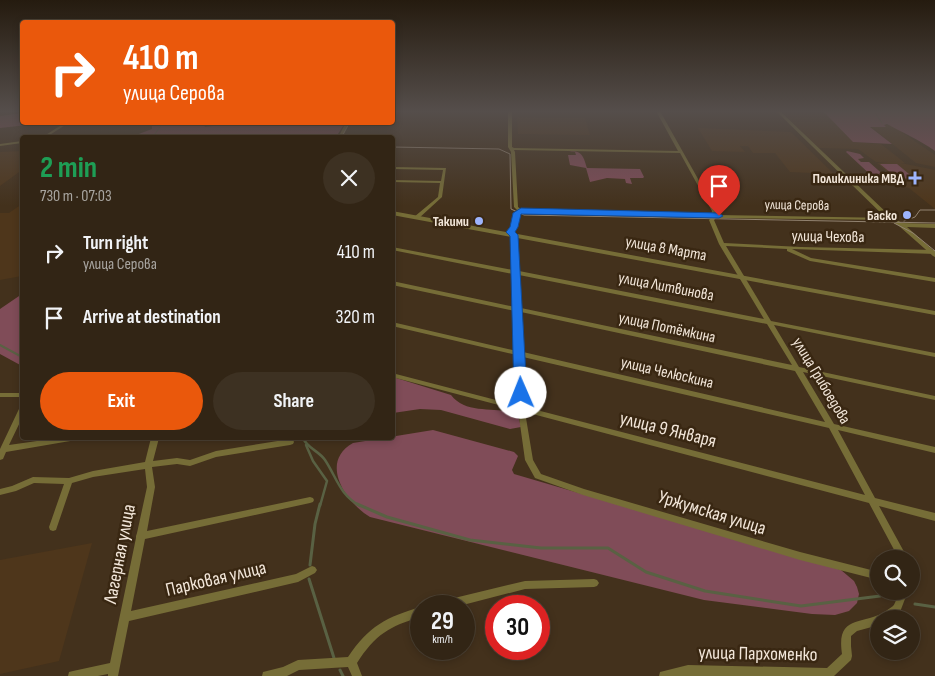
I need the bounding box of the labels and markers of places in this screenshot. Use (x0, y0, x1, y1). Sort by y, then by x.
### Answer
pin (698, 165, 740, 216)
place label: Поликлиника МВД (813, 170, 905, 187)
marker: Поликлиника МВД (908, 171, 922, 185)
place label: Баско (867, 207, 897, 224)
marker: Баско (901, 209, 913, 221)
place label: Такими (433, 213, 469, 230)
marker: Такими (473, 215, 485, 227)

